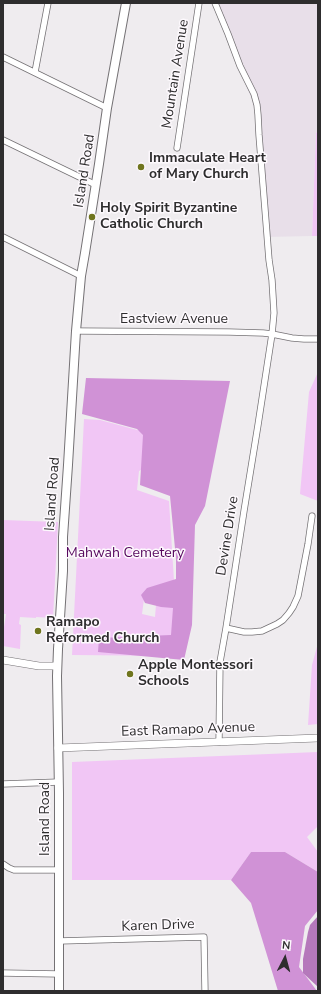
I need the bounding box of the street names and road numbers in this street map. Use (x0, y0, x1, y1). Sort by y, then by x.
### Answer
street label: Mountain Avenue (159, 18, 193, 130)
street label: Island Road (71, 133, 99, 209)
street label: Eastview Avenue (120, 312, 228, 328)
street label: Island Road (42, 456, 64, 532)
street label: Devine Drive (213, 495, 243, 577)
street label: East Ramapo Avenue (121, 719, 255, 741)
street label: Island Road (38, 782, 54, 856)
street label: Karen Drive (121, 916, 195, 936)

